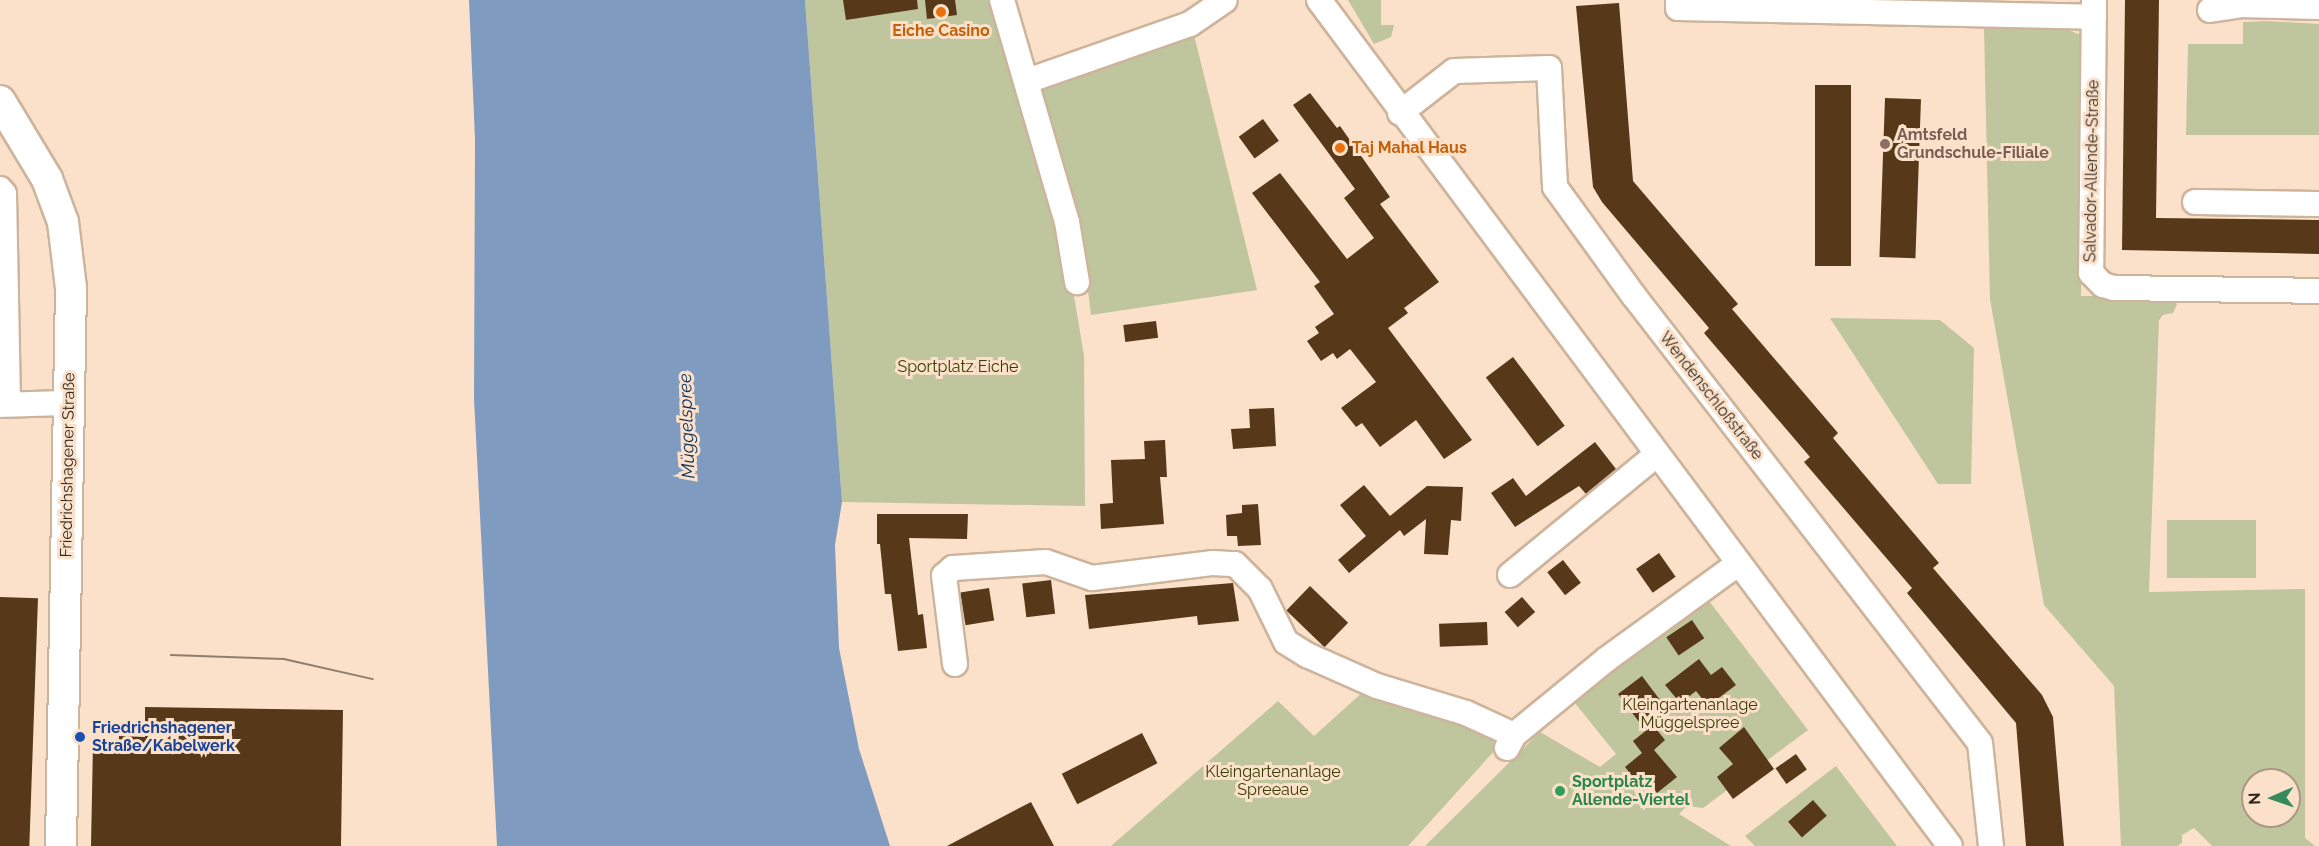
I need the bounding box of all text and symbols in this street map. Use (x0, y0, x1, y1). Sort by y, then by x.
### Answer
marker: Eiche Casino (934, 5, 948, 19)
place label: Eiche Casino (892, 21, 990, 41)
street label: Salvador-Allende-Straße (2081, 80, 2103, 262)
place label: Amtsfeld Grundschule-Filiale (1897, 125, 2049, 163)
marker: Amtsfeld Grundschule-Filiale (1878, 137, 1892, 151)
place label: Taj Mahal Haus (1352, 138, 1467, 158)
marker: Taj Mahal Haus (1333, 141, 1347, 155)
street label: Wendenschloßstraße (1655, 328, 1767, 464)
park label: Sportplatz Eiche (897, 357, 1019, 377)
street label: Friedrichshagener Straße (57, 372, 79, 558)
water label: Müggelspree (674, 373, 700, 479)
park label: Kleingartenanlage Müggelspree (1622, 695, 1758, 733)
place label: Friedrichshagener Straße/Kabelwerk (92, 718, 235, 756)
marker: Friedrichshagener Straße/Kabelwerk (73, 730, 87, 744)
park label: Kleingartenanlage Spreeaue (1205, 762, 1341, 800)
north arrow (2241, 768, 2301, 828)
place label: Sportplatz Allende-Viertel (1572, 772, 1690, 810)
marker: Sportplatz Allende-Viertel (1553, 784, 1567, 798)
text: N (2245, 792, 2264, 805)

